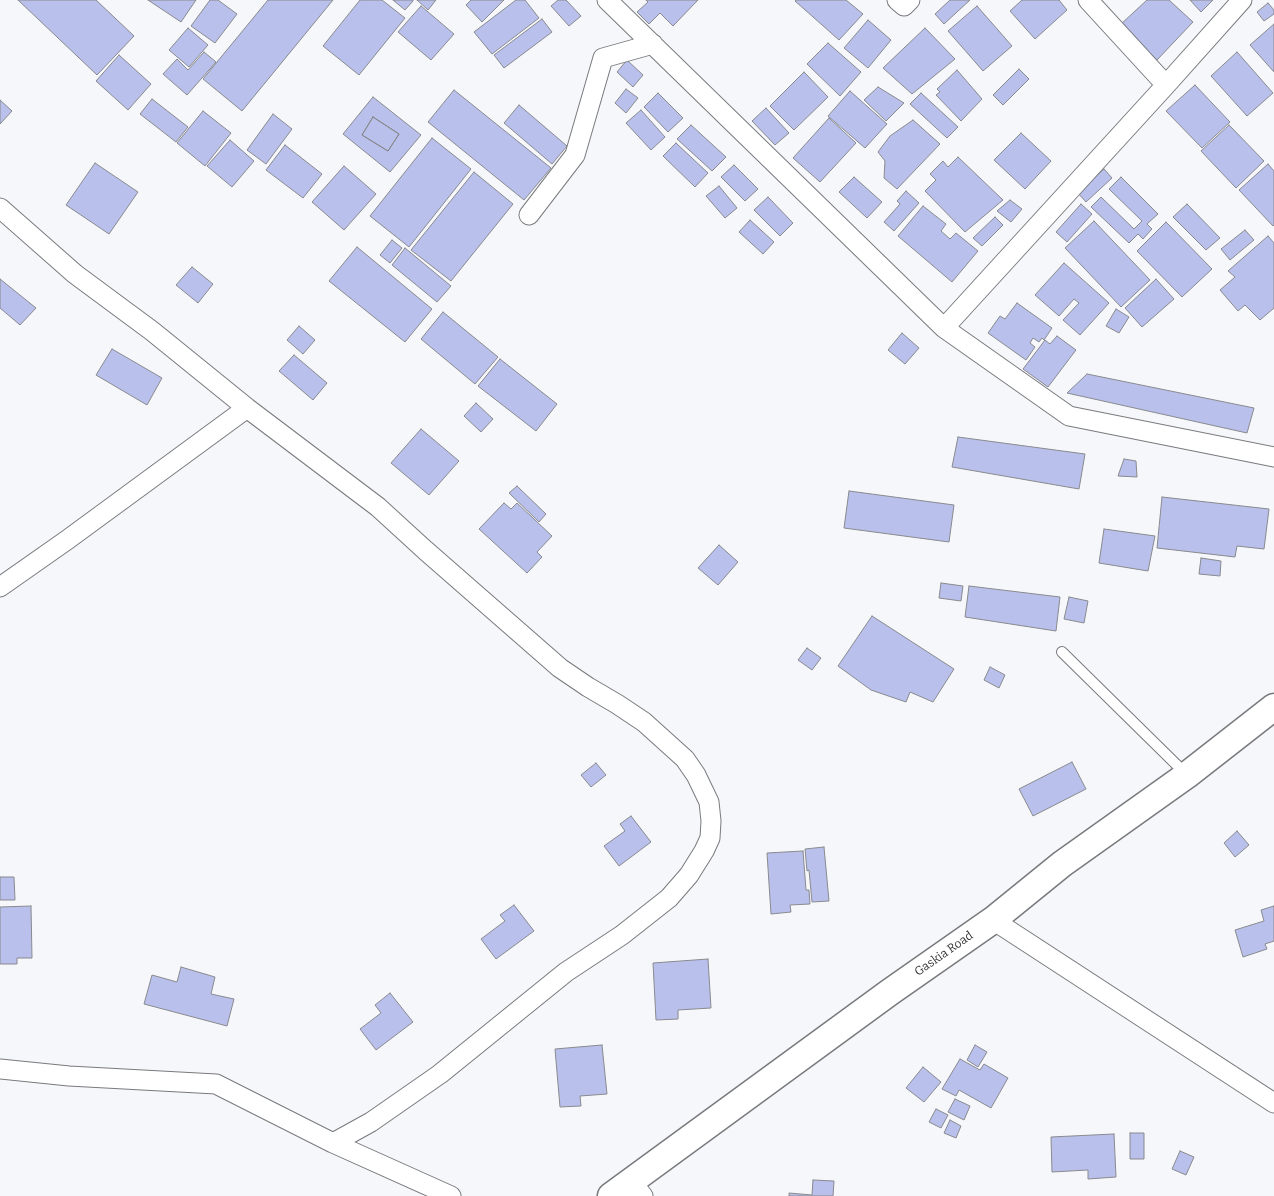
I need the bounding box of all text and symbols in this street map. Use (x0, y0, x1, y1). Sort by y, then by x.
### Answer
street label: Gaskia Road (912, 929, 976, 979)

